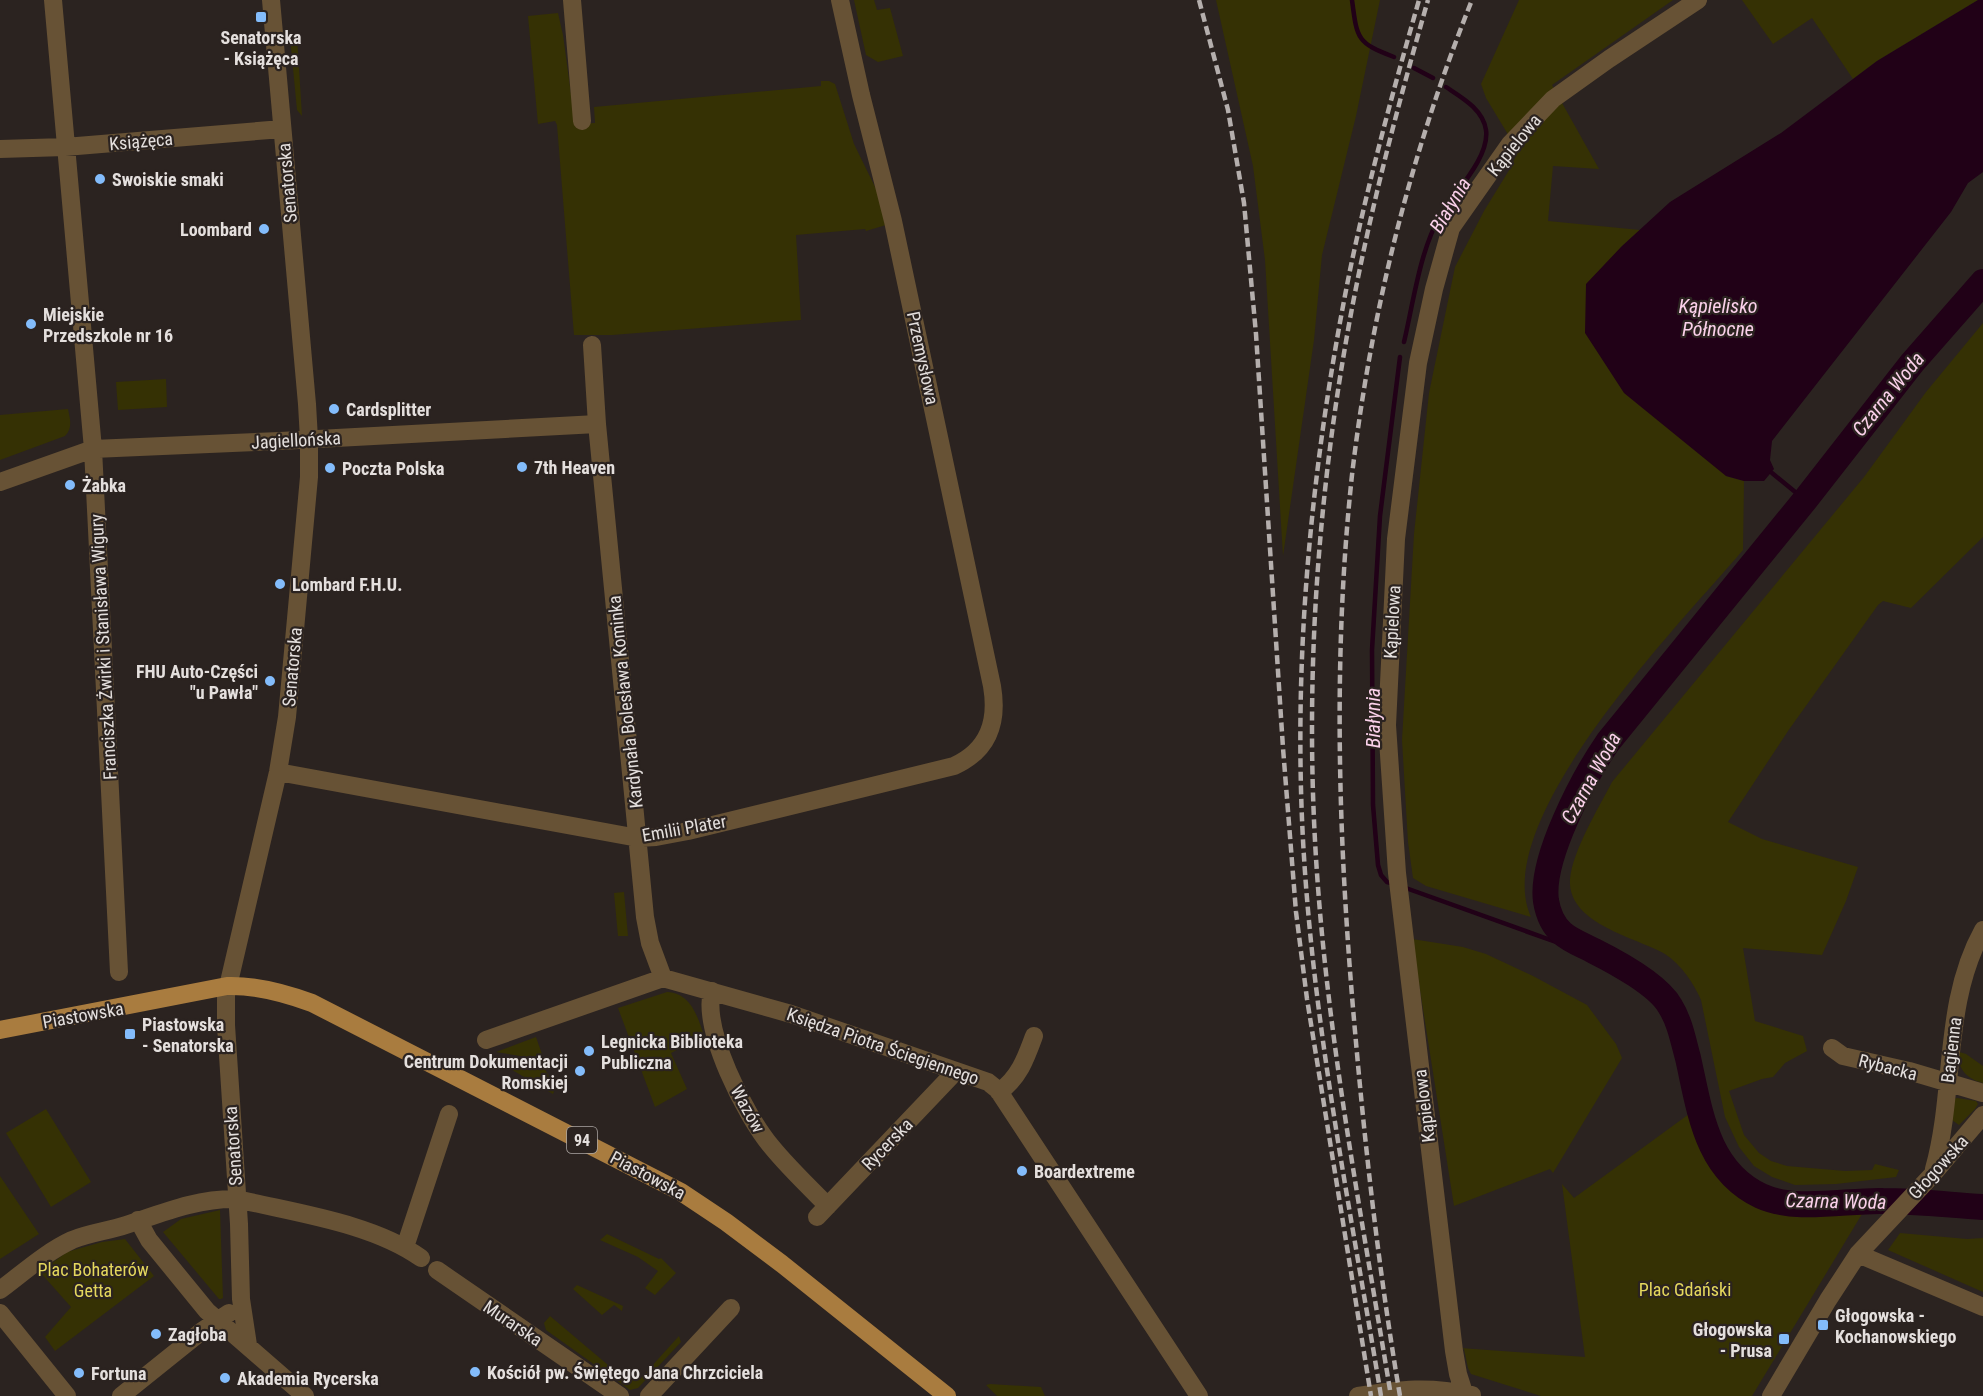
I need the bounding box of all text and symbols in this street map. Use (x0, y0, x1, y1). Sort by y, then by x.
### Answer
marker: Senatorska - Książęca (254, 10, 268, 24)
place label: Senatorska - Książęca (220, 27, 302, 69)
street label: Kąpielowa (1483, 110, 1545, 180)
street label: Książęca (108, 128, 174, 154)
street label: Senatorska (273, 142, 301, 224)
place label: Swoiskie smaki (112, 169, 224, 190)
marker: Swoiskie smaki (93, 172, 107, 186)
water label: Białynia (1424, 173, 1476, 237)
place label: Loombard (180, 219, 252, 240)
marker: Loombard (257, 222, 271, 236)
water label: Kąpielisko Północne (1678, 294, 1758, 341)
place label: Miejskie Przedszkole nr 16 (43, 304, 173, 346)
street label: Przemysłowa (903, 309, 943, 407)
marker: Miejskie Przedszkole nr 16 (24, 317, 38, 331)
water label: Czarna Woda (1847, 347, 1929, 441)
place label: Cardsplitter (346, 399, 431, 420)
marker: Cardsplitter (327, 402, 341, 416)
street label: Jagiellońska (251, 427, 341, 453)
place label: 7th Heaven (534, 457, 615, 478)
place label: Poczta Polska (342, 458, 445, 479)
marker: 7th Heaven (515, 460, 529, 474)
marker: Poczta Polska (323, 461, 337, 475)
place label: Żabka (82, 475, 126, 496)
marker: Żabka (63, 478, 77, 492)
street label: Franciszka Żwirki i Stanisława Wigury (86, 513, 120, 780)
place label: Lombard F.H.U. (292, 574, 402, 595)
marker: Lombard F.H.U. (273, 577, 287, 591)
street label: Kąpielowa (1380, 585, 1404, 659)
street label: Kardynała Bolesława Kominka (603, 595, 647, 809)
street label: Senatorska (278, 626, 306, 708)
place label: FHU Auto-Części "u Pawła" (136, 661, 258, 703)
marker: FHU Auto-Części "u Pawła" (263, 674, 277, 688)
water label: Białynia (1361, 688, 1385, 748)
water label: Czarna Woda (1556, 728, 1626, 828)
street label: Emilii Plater (640, 810, 728, 846)
street label: Piastowska (41, 998, 125, 1032)
street label: Księdza Piotra Ściegiennego (784, 1003, 982, 1089)
place label: Piastowska - Senatorska (142, 1014, 234, 1056)
street label: Bagienna (1937, 1016, 1965, 1084)
marker: Piastowska - Senatorska (123, 1027, 137, 1041)
place label: Legnicka Biblioteka Publiczna (601, 1031, 743, 1073)
marker: Legnicka Biblioteka Publiczna (582, 1044, 596, 1058)
street label: Rybacka (1857, 1050, 1919, 1084)
place label: Centrum Dokumentacji Romskiej (404, 1051, 568, 1093)
marker: Centrum Dokumentacji Romskiej (573, 1064, 587, 1078)
street label: Kąpielowa (1409, 1068, 1439, 1144)
street label: Wazów (727, 1082, 770, 1136)
street label: Senatorska (220, 1105, 246, 1187)
street label: Rycerska (857, 1114, 917, 1174)
road number: 94 (567, 1127, 597, 1153)
street label: Głogowska (1904, 1131, 1972, 1203)
street label: Piastowska (607, 1147, 689, 1203)
place label: Boardextreme (1034, 1161, 1135, 1182)
marker: Boardextreme (1015, 1164, 1029, 1178)
water label: Czarna Woda (1785, 1188, 1887, 1214)
park label: Plac Bohaterów Getta (37, 1259, 149, 1301)
park label: Plac Gdański (1639, 1279, 1731, 1300)
street label: Murarska (480, 1296, 546, 1350)
place label: Głogowska - Kochanowskiego (1835, 1305, 1957, 1347)
marker: Głogowska - Kochanowskiego (1816, 1318, 1830, 1332)
place label: Głogowska - Prusa (1693, 1319, 1772, 1361)
place label: Zagłoba (168, 1324, 227, 1345)
marker: Zagłoba (149, 1327, 163, 1341)
marker: Głogowska - Prusa (1777, 1332, 1791, 1346)
place label: Kościół pw. Świętego Jana Chrzciciela (487, 1362, 763, 1383)
place label: Fortuna (91, 1363, 146, 1384)
marker: Kościół pw. Świętego Jana Chrzciciela (468, 1365, 482, 1379)
marker: Fortuna (72, 1366, 86, 1380)
place label: Akademia Rycerska (237, 1368, 379, 1389)
marker: Akademia Rycerska (218, 1371, 232, 1385)

